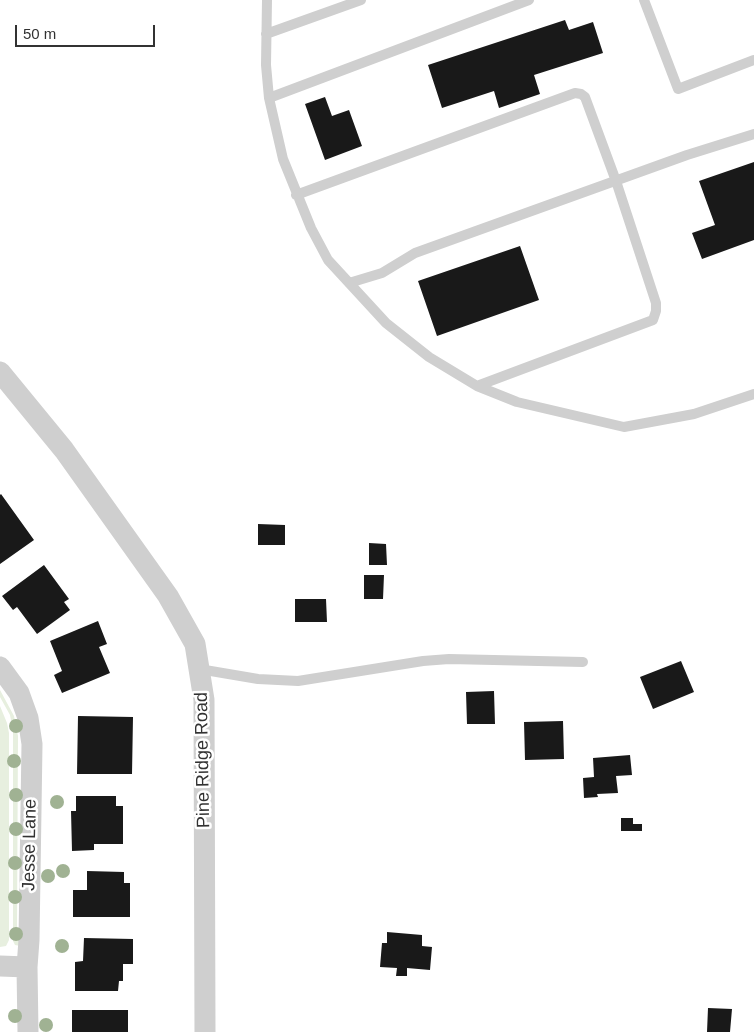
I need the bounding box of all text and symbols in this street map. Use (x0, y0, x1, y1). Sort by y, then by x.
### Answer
scale bar (18, 15, 158, 47)
text: 50 m (23, 25, 56, 42)
street label: Pine Ridge Road (191, 692, 215, 828)
street label: Jesse Lane (18, 799, 42, 891)

